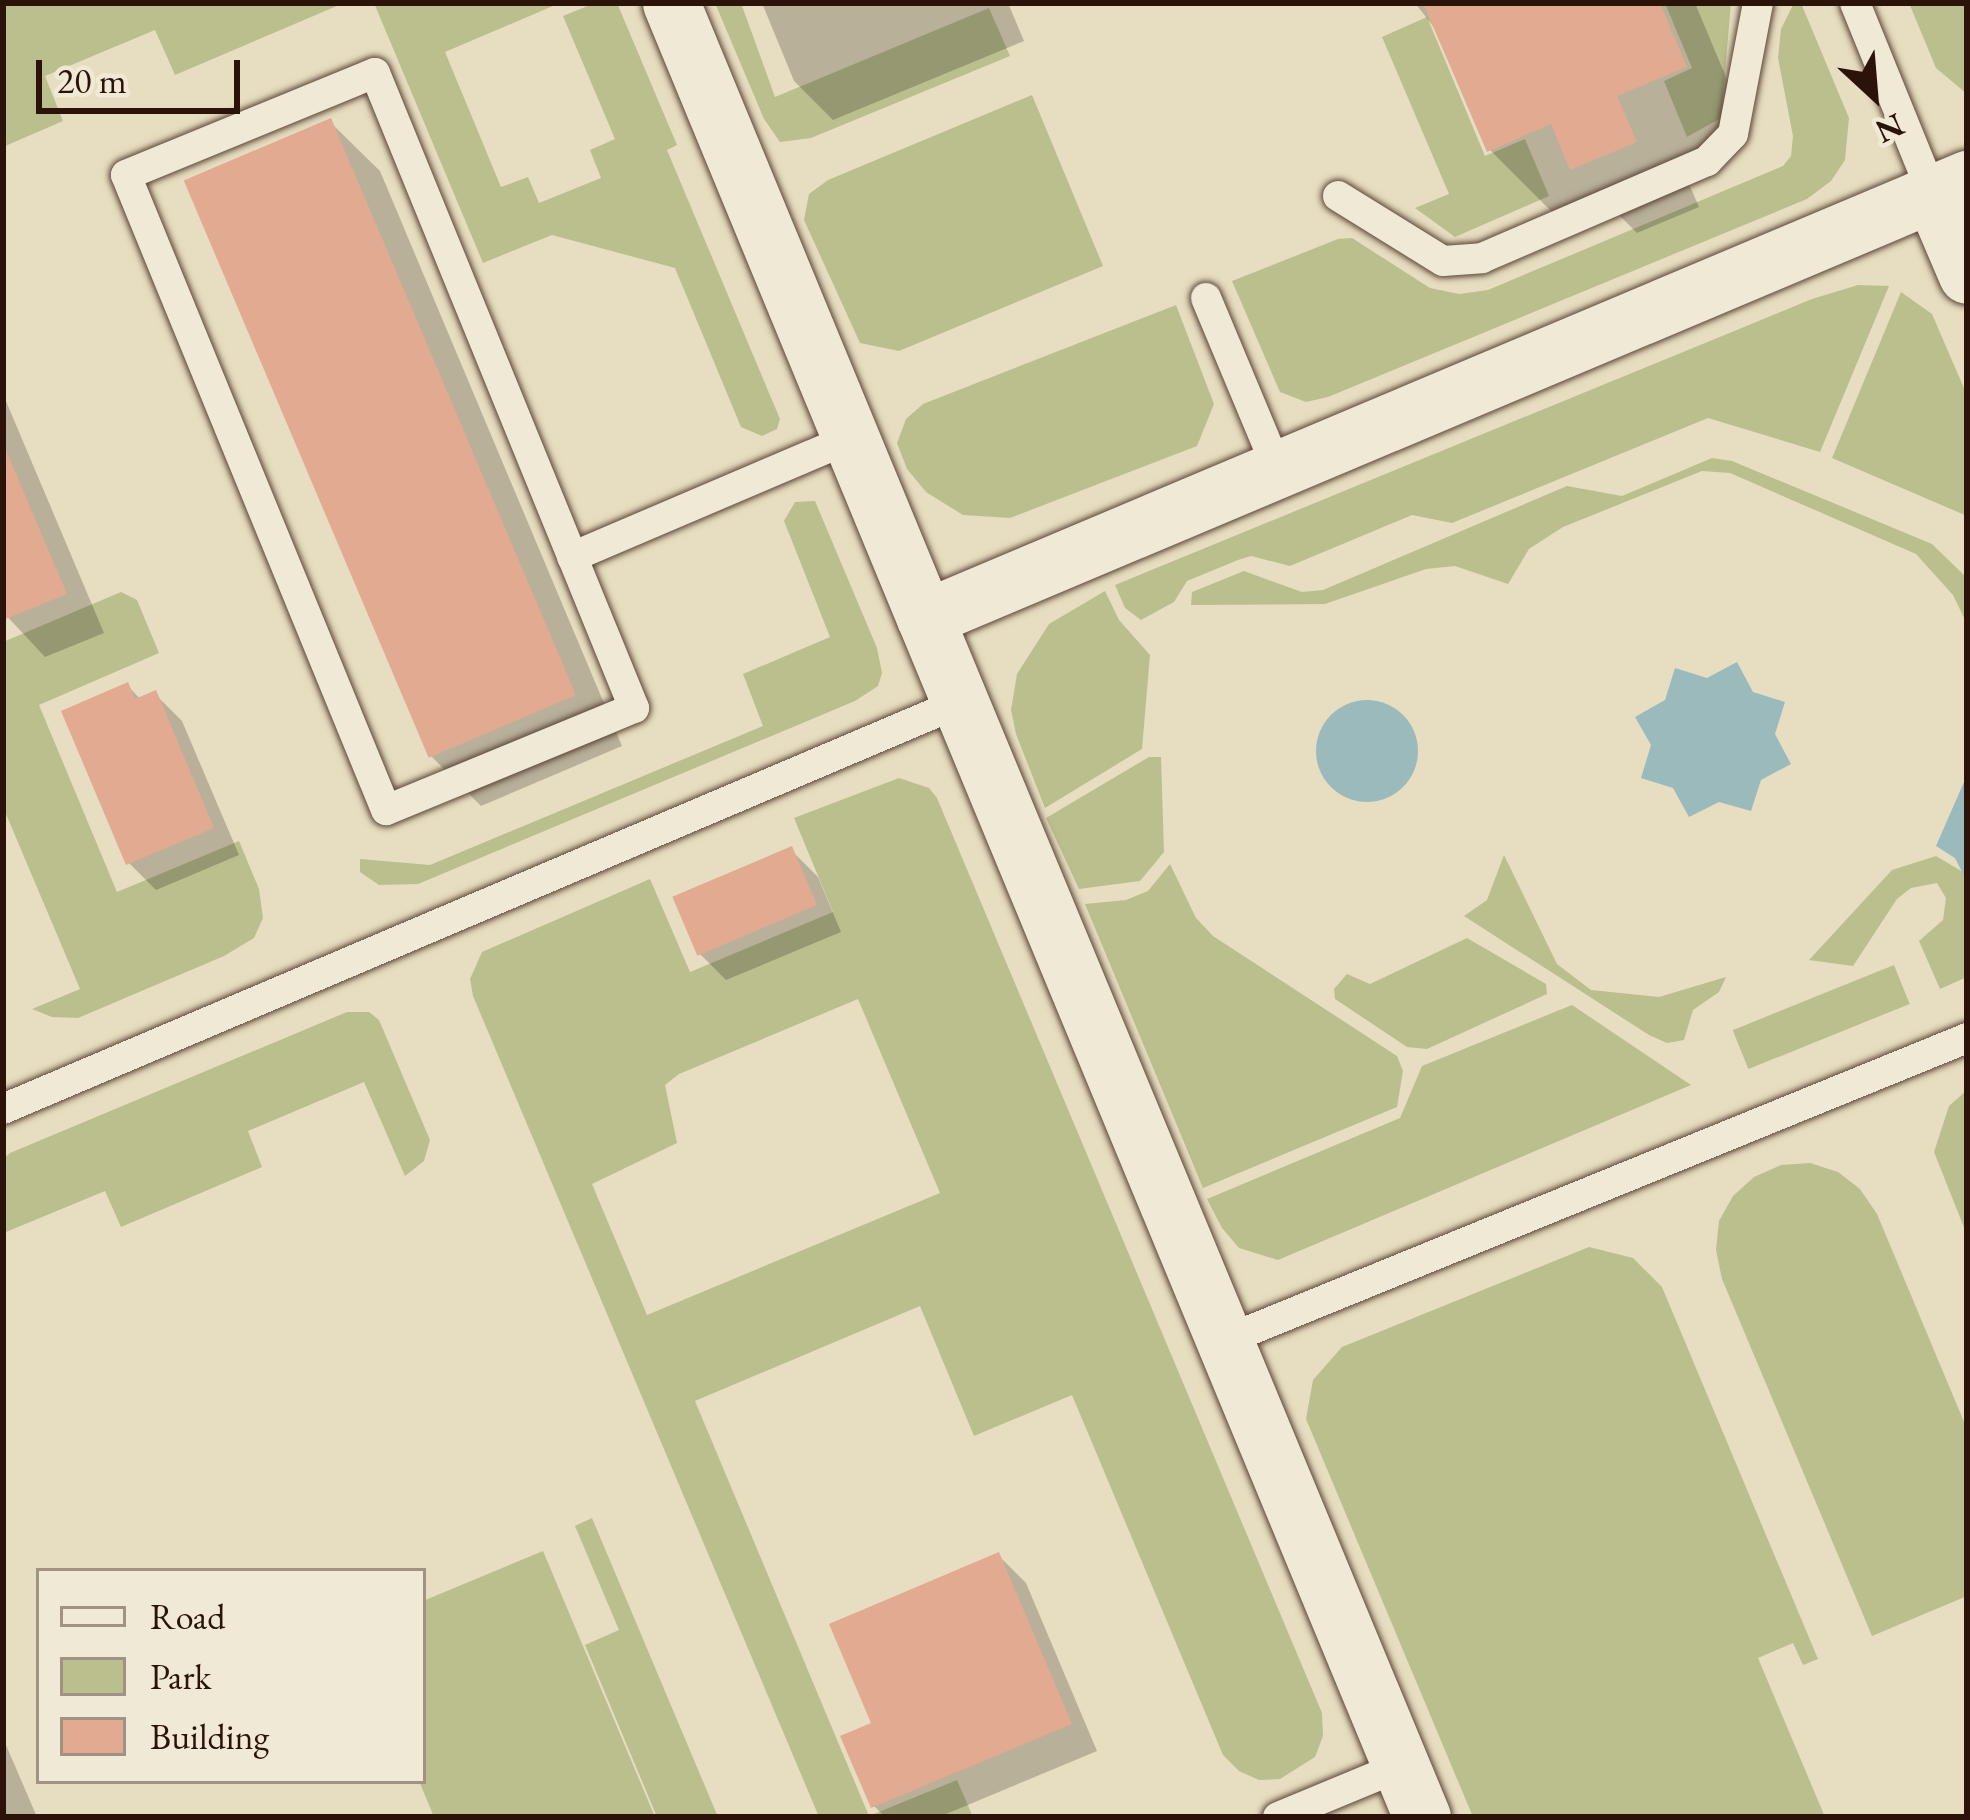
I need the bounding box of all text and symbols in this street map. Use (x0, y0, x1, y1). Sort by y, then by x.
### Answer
scale bar (42, 36, 246, 110)
north arrow (1814, 36, 1934, 156)
text: 20 m (57, 57, 127, 104)
text: N (1869, 104, 1911, 154)
legend (36, 1568, 426, 1784)
text: Road (150, 1593, 225, 1640)
text: Park (150, 1653, 211, 1700)
text: Building (150, 1713, 269, 1760)

